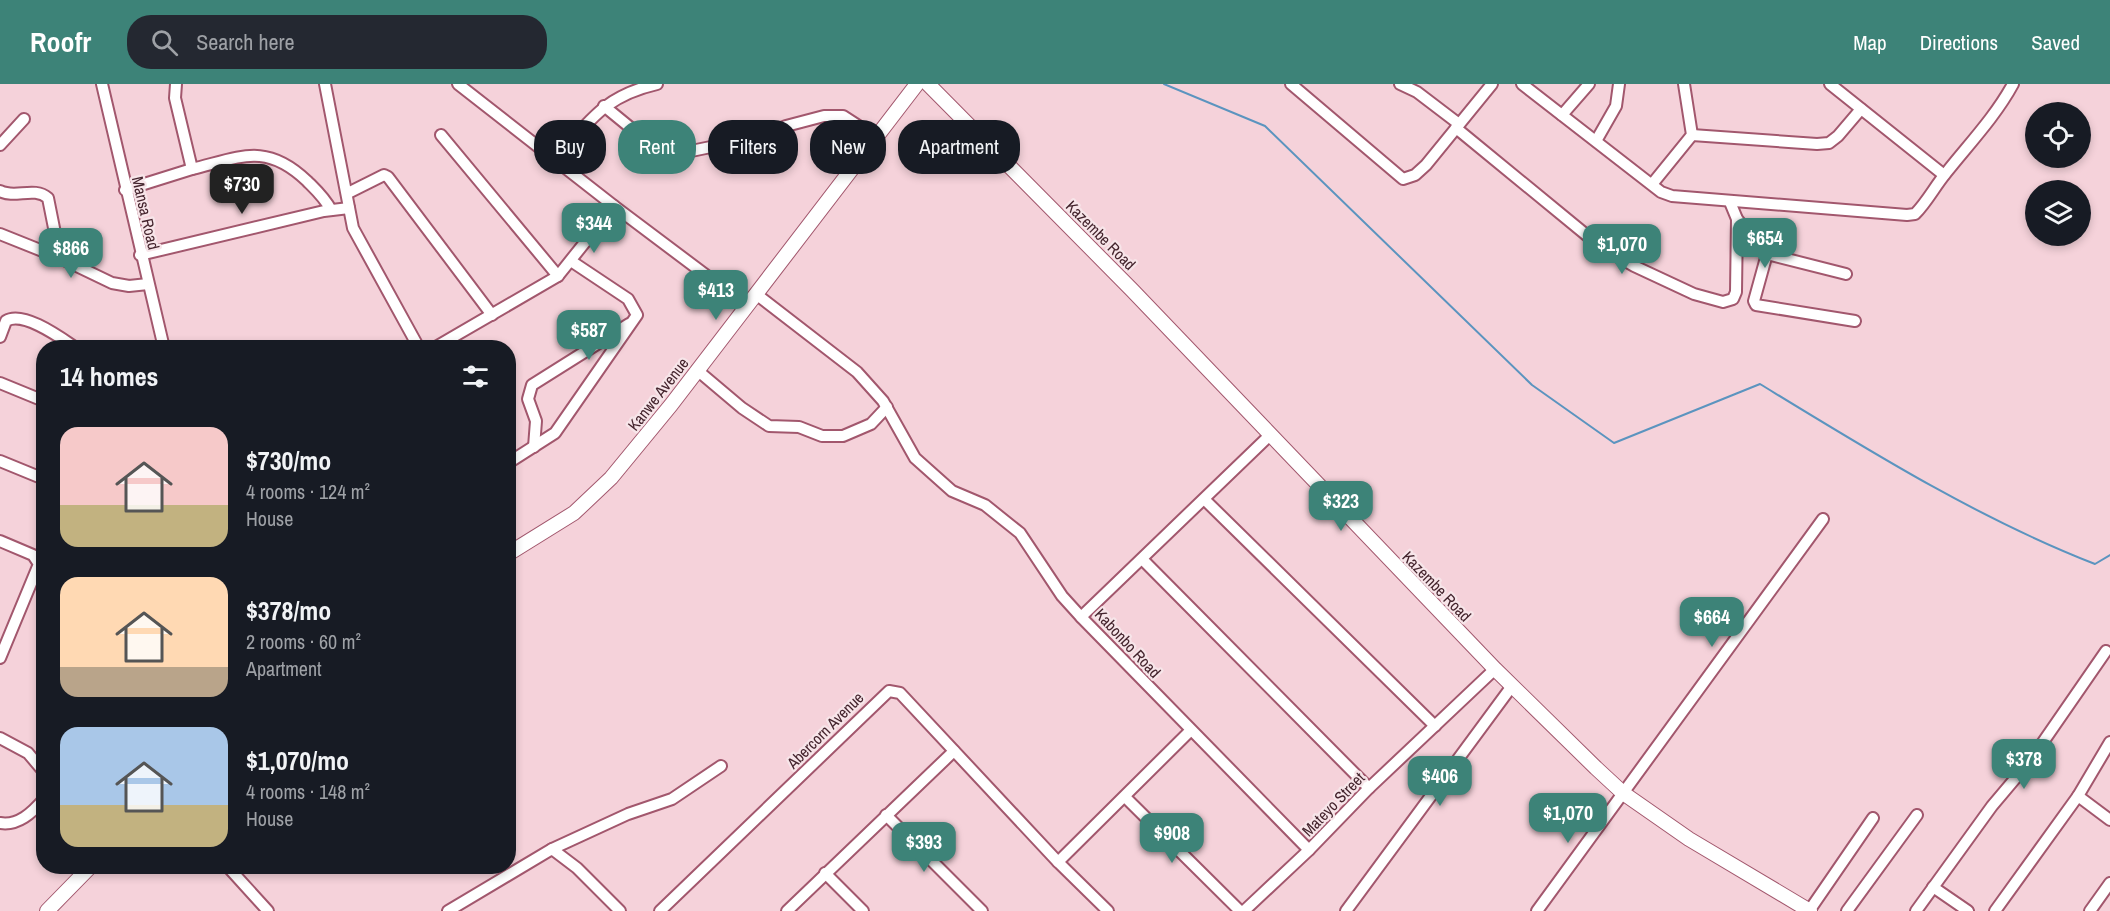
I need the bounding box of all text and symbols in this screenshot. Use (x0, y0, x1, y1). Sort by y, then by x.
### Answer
search box (127, 15, 547, 69)
text: Roofr (30, 23, 91, 61)
icon: search (148, 26, 181, 59)
text: Search here (196, 27, 295, 57)
text: Map (1853, 28, 1887, 57)
text: Directions (1920, 28, 1998, 57)
text: Saved (2031, 28, 2080, 57)
map controls (2025, 102, 2091, 246)
button: locate (2025, 102, 2091, 168)
chip: Buy (534, 120, 606, 174)
chip: Rent (618, 120, 696, 174)
chip: Filters (708, 120, 798, 174)
chip: New (810, 120, 886, 174)
chip: Apartment (898, 120, 1020, 174)
pin: $730 (206, 164, 278, 215)
text: $730 (224, 170, 260, 197)
street label: Mansa Road (127, 174, 165, 252)
button: layers (2025, 180, 2091, 246)
street label: Kazembe Road (1061, 195, 1141, 275)
pin: $344 (558, 203, 630, 254)
text: $344 (576, 209, 612, 236)
pin: $654 (1729, 218, 1801, 269)
pin: $1,070 (1573, 224, 1671, 275)
text: $654 (1747, 224, 1783, 251)
pin: $866 (35, 228, 107, 279)
text: $1,070 (1597, 230, 1647, 257)
text: $866 (53, 234, 89, 261)
pin: $413 (680, 270, 752, 321)
text: $413 (698, 276, 734, 303)
pin: $587 (553, 310, 625, 361)
text: $587 (571, 316, 607, 343)
street label: Kanwe Avenue (622, 353, 694, 435)
text: 14 homes (60, 359, 158, 394)
icon: filters (459, 360, 492, 393)
text: $730/mo (246, 443, 331, 478)
icon: home (108, 451, 180, 523)
text: 4 rooms · 124 m² (246, 478, 370, 505)
pin: $323 (1305, 481, 1377, 532)
text: $323 (1323, 487, 1359, 514)
text: House (246, 505, 293, 532)
street label: Kazembe Road (1398, 546, 1476, 626)
text: $378/mo (246, 593, 331, 628)
pin: $664 (1676, 597, 1748, 648)
icon: home (108, 601, 180, 673)
street label: Kabonbo Road (1090, 603, 1166, 683)
text: $664 (1694, 603, 1730, 630)
text: 2 rooms · 60 m² (246, 628, 361, 655)
text: Apartment (246, 655, 322, 682)
street label: Abercorn Avenue (781, 687, 868, 774)
pin: $378 (1988, 739, 2060, 790)
text: $1,070/mo (246, 743, 349, 778)
text: $378 (2006, 745, 2042, 772)
icon: home (108, 751, 180, 823)
pin: $406 (1404, 756, 1476, 807)
text: $406 (1422, 762, 1458, 789)
street label: Mateyo Street (1297, 767, 1370, 841)
text: 4 rooms · 148 m² (246, 778, 370, 805)
pin: $1,070 (1519, 793, 1617, 844)
text: $1,070 (1543, 799, 1593, 826)
text: House (246, 805, 293, 832)
pin: $908 (1136, 813, 1208, 864)
text: $908 (1154, 819, 1190, 846)
pin: $393 (888, 822, 960, 873)
text: $393 (906, 828, 942, 855)

